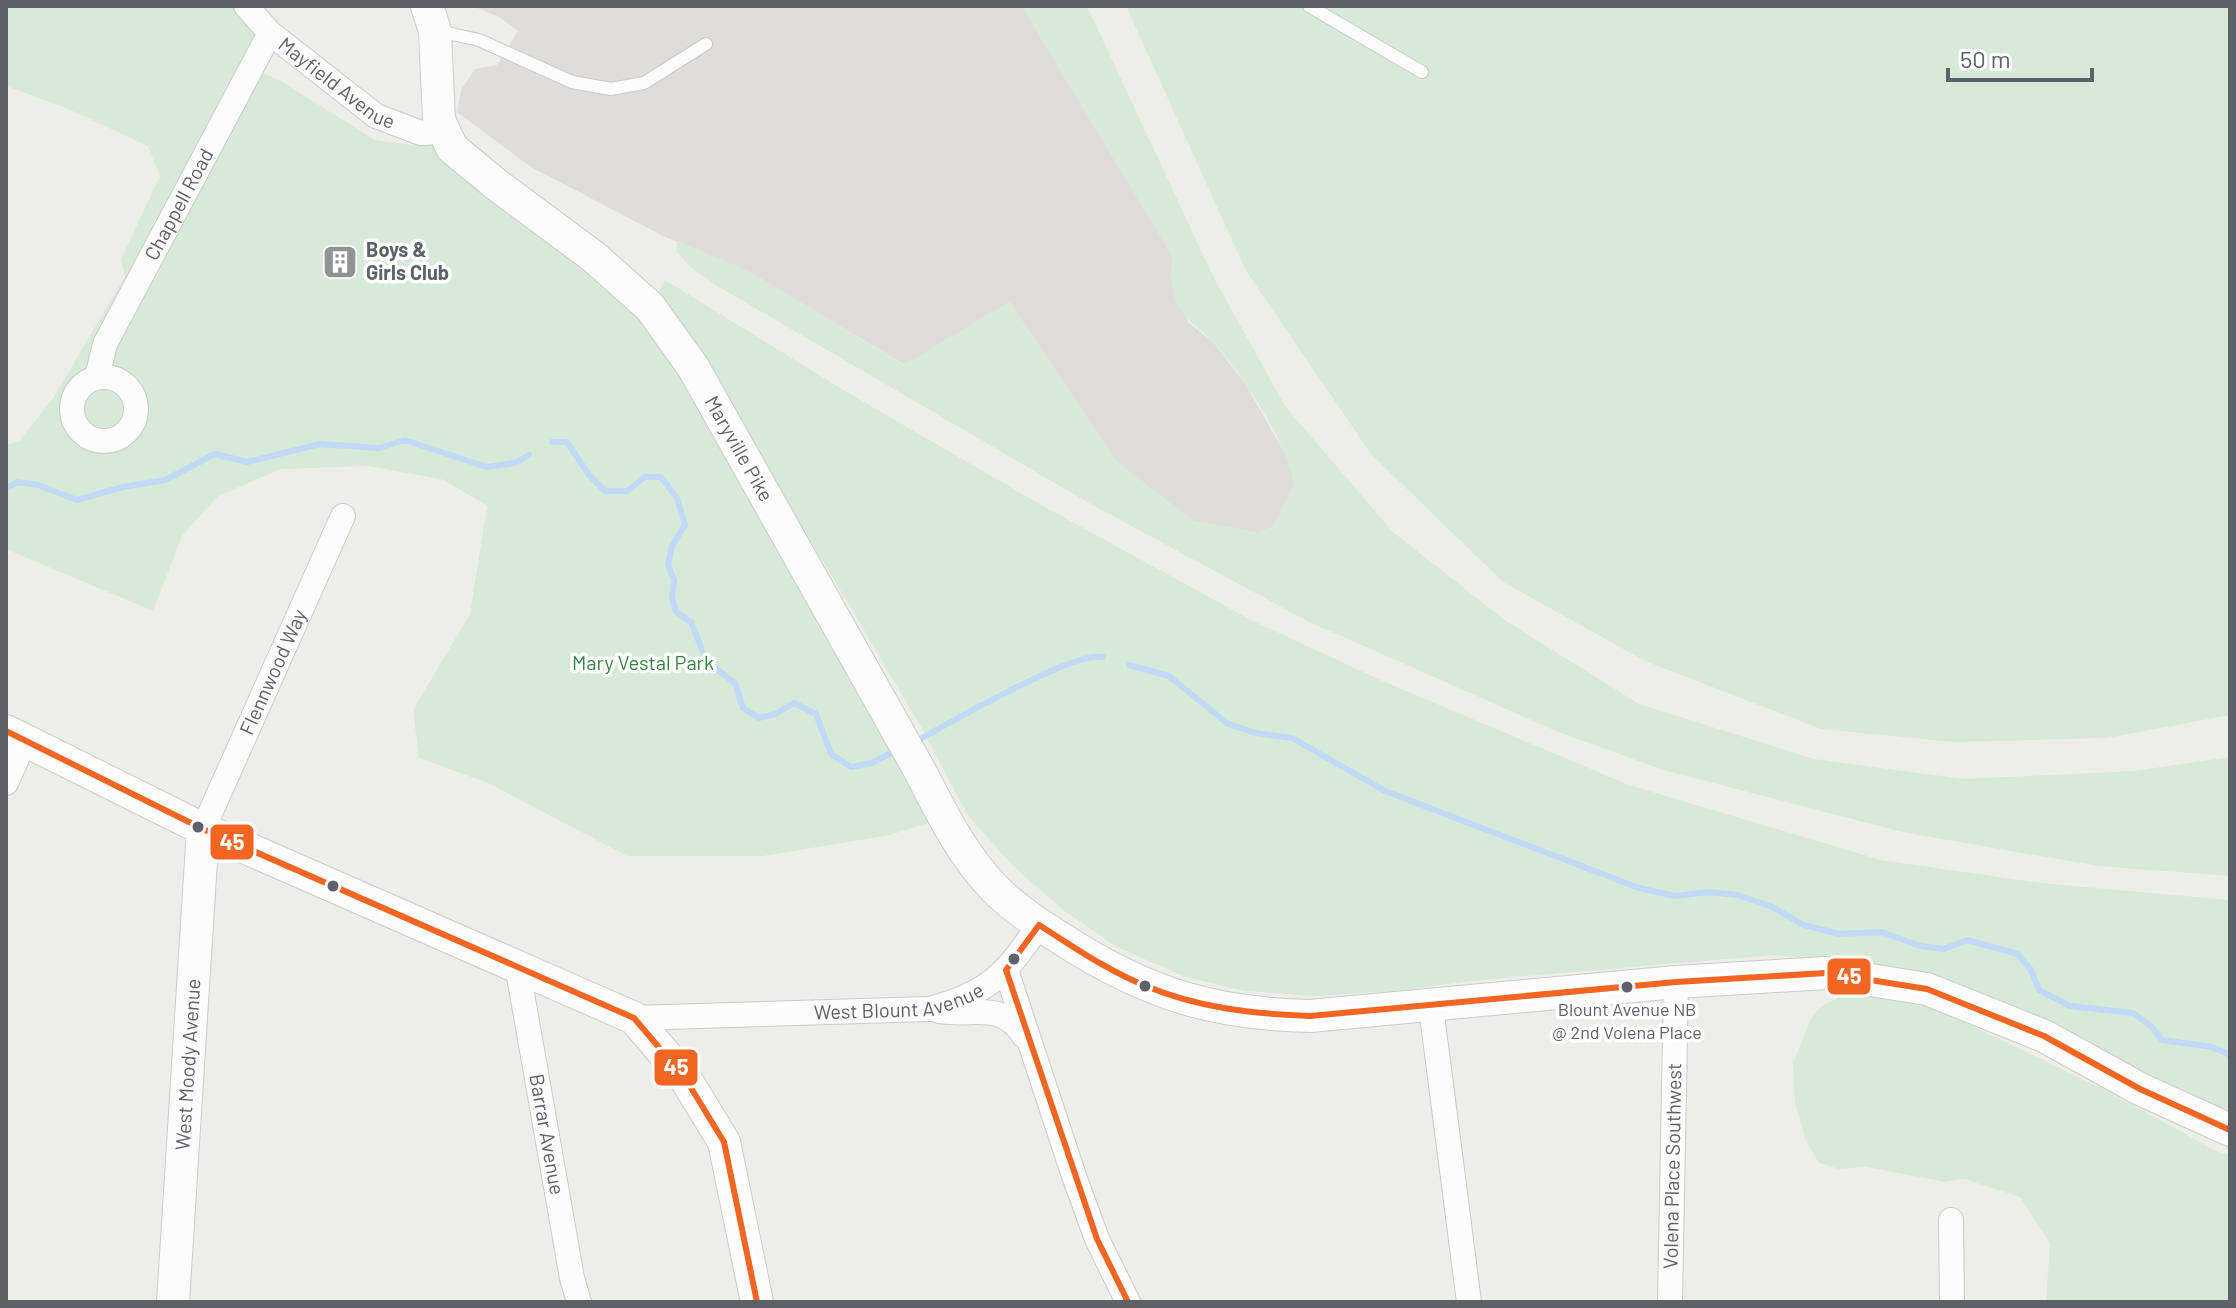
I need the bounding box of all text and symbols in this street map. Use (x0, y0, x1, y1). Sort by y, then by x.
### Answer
street label: Mayfield Avenue (274, 31, 398, 133)
scale bar (1948, 32, 2092, 82)
text: 50 m (1960, 44, 2011, 73)
street label: Chappell Road (139, 144, 218, 264)
place label: Boys & Girls Club (366, 237, 449, 284)
building icon: Boys & Girls Club (321, 243, 359, 281)
street label: Maryville Pike (701, 391, 779, 505)
street label: Flennwood Way (234, 605, 311, 738)
park label: Mary Vestal Park (572, 650, 714, 674)
unlabelled marker (190, 819, 206, 835)
line badge: 45 (209, 823, 255, 861)
text: 45 (219, 828, 245, 854)
unlabelled marker (325, 878, 341, 894)
unlabelled marker (1006, 951, 1022, 967)
line badge: 45 (1826, 957, 1872, 996)
text: 45 (1836, 962, 1862, 988)
street label: West Blount Avenue (813, 977, 988, 1024)
street label: West Moody Avenue (170, 978, 204, 1151)
unlabelled marker (1137, 978, 1153, 994)
marker: Blount Avenue NB @ 2nd Volena Place (1619, 979, 1635, 995)
place label: Blount Avenue NB @ 2nd Volena Place (1552, 998, 1702, 1043)
line badge: 45 (653, 1048, 699, 1087)
text: 45 (663, 1053, 689, 1079)
street label: Volena Place Southwest (1658, 1063, 1685, 1269)
street label: Barrar Avenue (525, 1072, 570, 1197)

